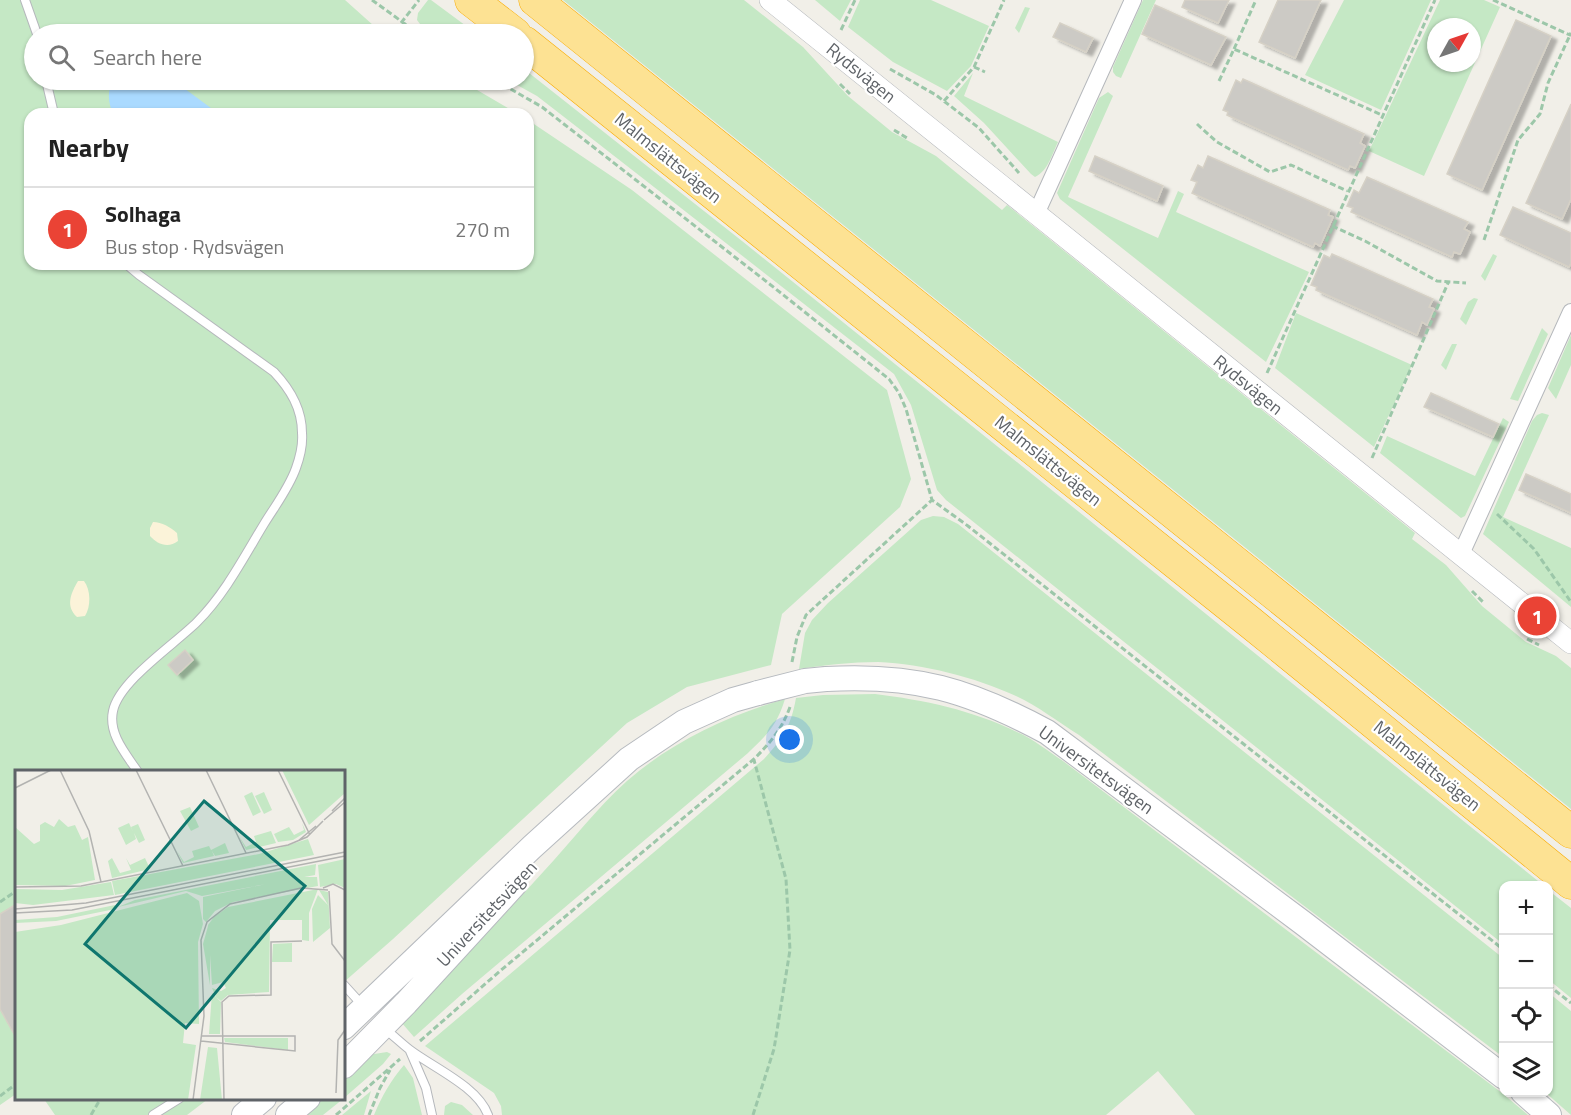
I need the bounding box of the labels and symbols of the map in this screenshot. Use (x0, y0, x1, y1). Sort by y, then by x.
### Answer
north arrow (1427, 18, 1481, 72)
street label: Rydsvägen (821, 36, 902, 109)
street label: Malmslättsvägen (609, 106, 728, 209)
street label: Rydsvägen (1208, 348, 1289, 421)
street label: Malmslättsvägen (989, 409, 1108, 512)
pin: 1 (1518, 594, 1556, 638)
street label: Malmslättsvägen (1368, 714, 1487, 817)
street label: Universitetsvägen (1033, 718, 1160, 821)
your location (775, 725, 804, 754)
inset map (15, 770, 345, 1100)
street label: Universitetsvägen (430, 854, 543, 973)

